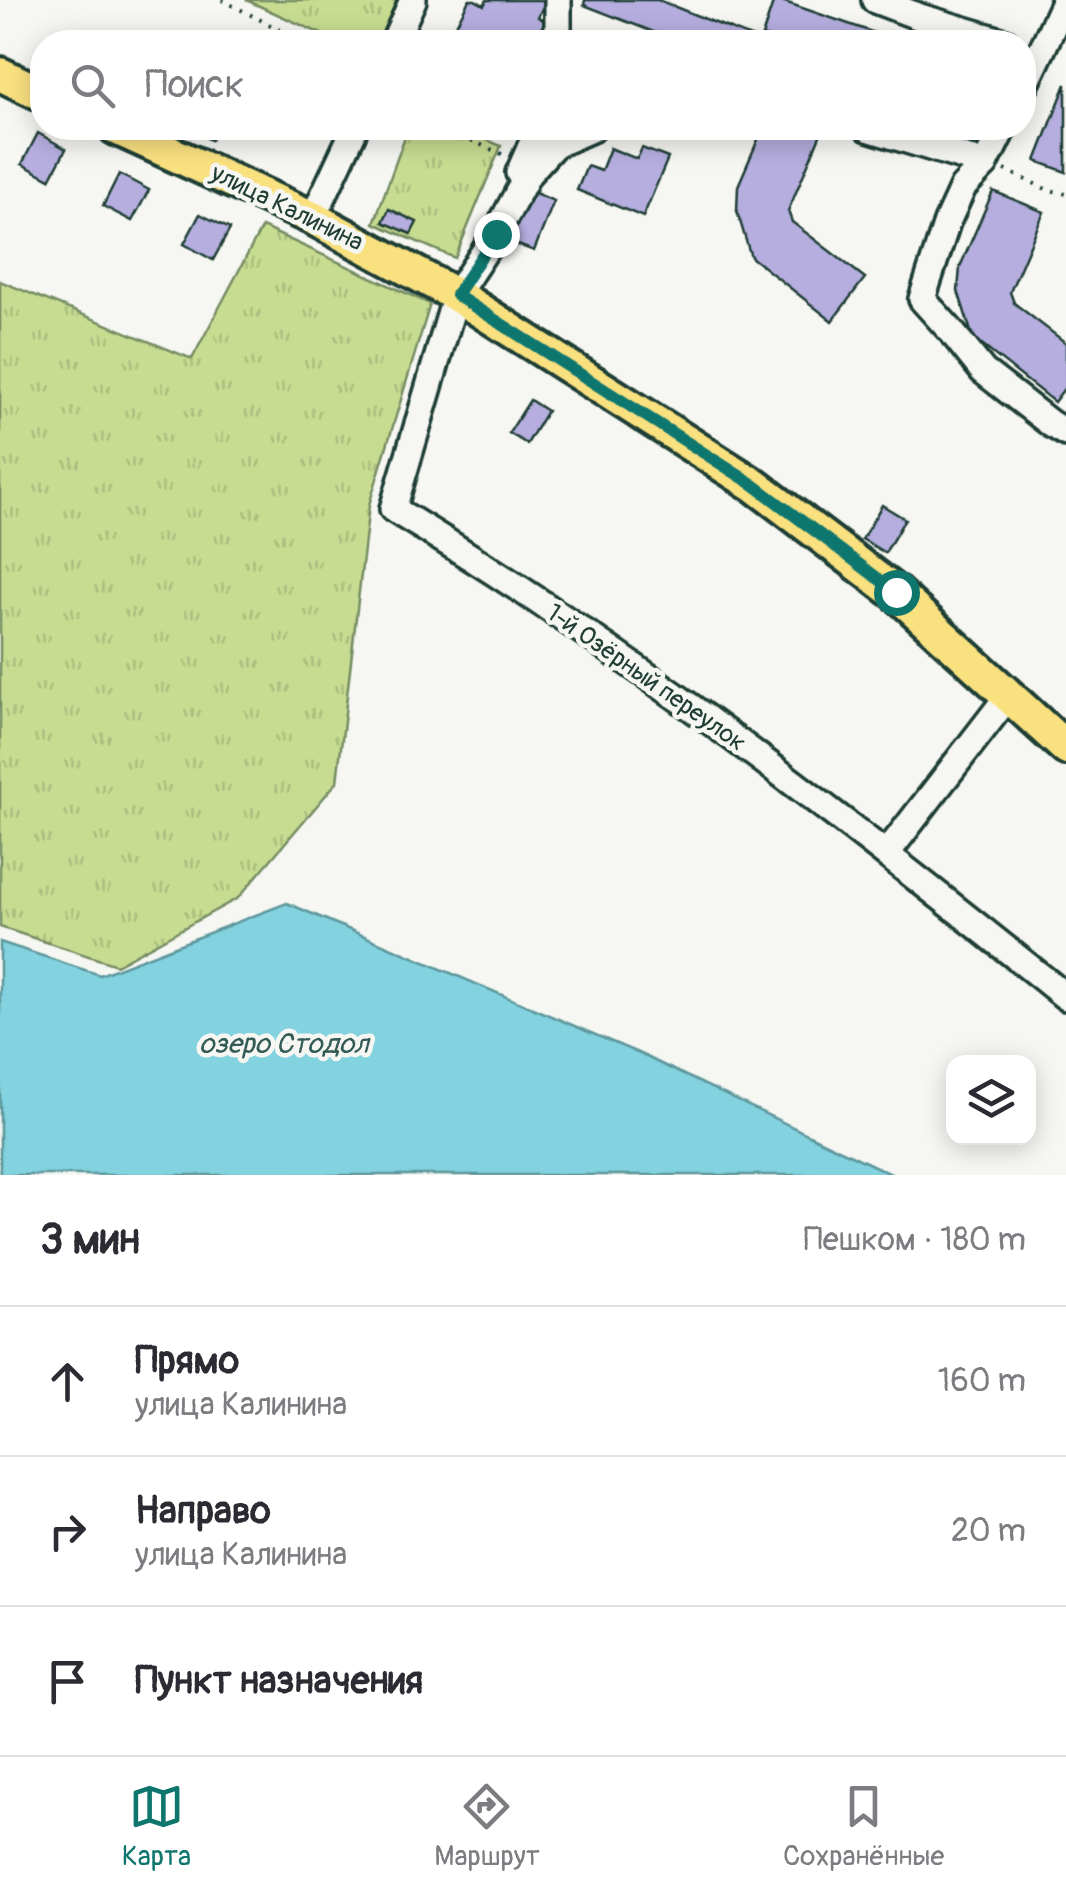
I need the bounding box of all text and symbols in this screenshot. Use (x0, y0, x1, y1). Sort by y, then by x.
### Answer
search box (30, 30, 1036, 140)
icon: search (65, 58, 120, 113)
text: Поиск (145, 61, 244, 109)
street label: улица Калинина (205, 157, 368, 258)
route end (474, 212, 520, 258)
route start (874, 570, 920, 616)
street label: 1-й Озёрный переулок (540, 598, 752, 758)
water label: озеро Стодол (199, 1027, 371, 1062)
map controls (946, 1055, 1036, 1145)
button: layers (946, 1055, 1036, 1145)
text: 3 мин (40, 1214, 140, 1266)
text: Пешком · 180 m (804, 1220, 1026, 1260)
text: Прямо (135, 1337, 239, 1385)
icon: ahead (40, 1354, 95, 1409)
text: 160 m (938, 1361, 1026, 1401)
text: улица Калинина (135, 1385, 347, 1425)
text: Направо (135, 1487, 271, 1535)
icon: right (40, 1504, 95, 1559)
text: 20 m (951, 1511, 1026, 1551)
text: улица Калинина (135, 1535, 347, 1575)
icon: arrive (40, 1654, 95, 1709)
text: Пункт назначения (135, 1657, 423, 1705)
tab: Карта (122, 1779, 191, 1874)
tab: Маршрут (434, 1779, 540, 1874)
tab: Сохранённые (783, 1779, 944, 1874)

